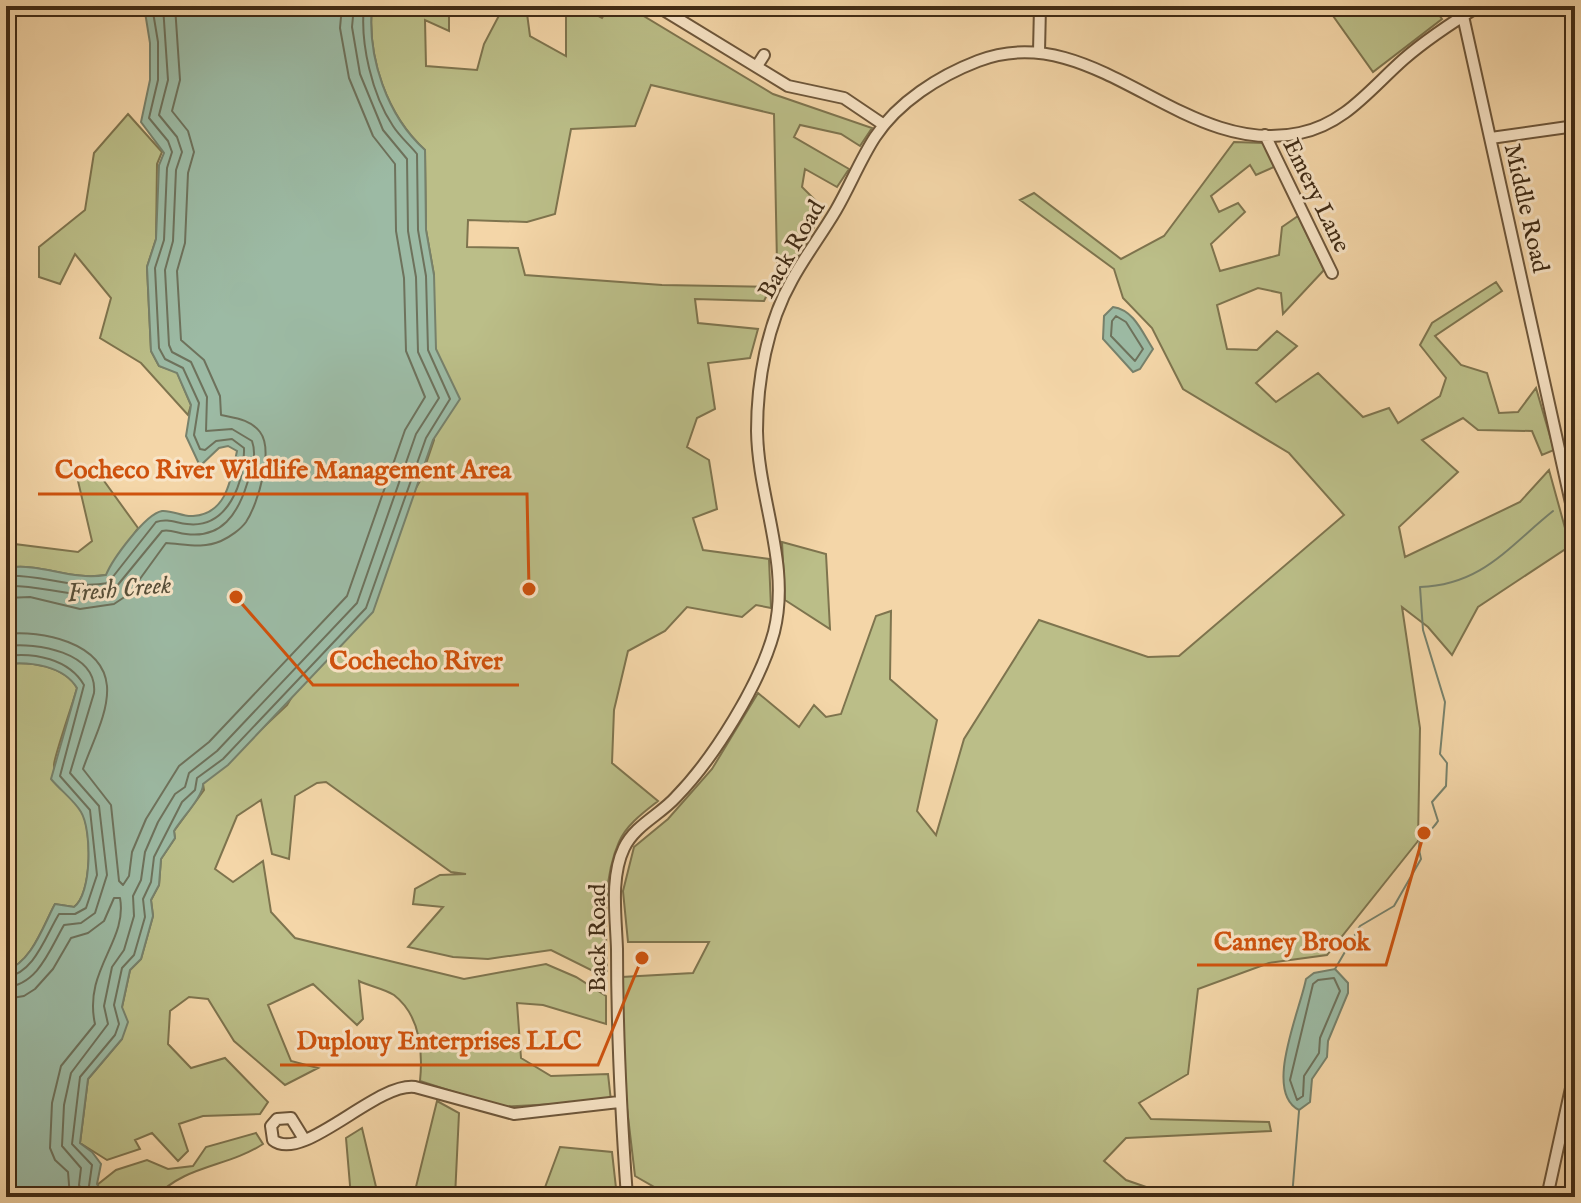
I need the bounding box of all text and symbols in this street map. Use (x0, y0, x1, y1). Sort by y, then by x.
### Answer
street label: Emery Lane (1275, 133, 1357, 258)
street label: Middle Road (1496, 141, 1555, 276)
street label: Back Road (752, 195, 833, 305)
callout: Cocheco River Wildlife Management Area (38, 444, 527, 494)
text: Cocheco River Wildlife Management Area (55, 454, 512, 487)
water label: Fresh Creek (66, 568, 173, 610)
callout: Cochecho River (313, 635, 519, 685)
text: Cochecho River (329, 645, 503, 678)
street label: Back Road (583, 883, 614, 992)
callout: Canney Brook (1197, 915, 1386, 965)
text: Canney Brook (1214, 926, 1371, 959)
callout: Duplouy Enterprises LLC (280, 1015, 598, 1065)
text: Duplouy Enterprises LLC (296, 1025, 582, 1058)

